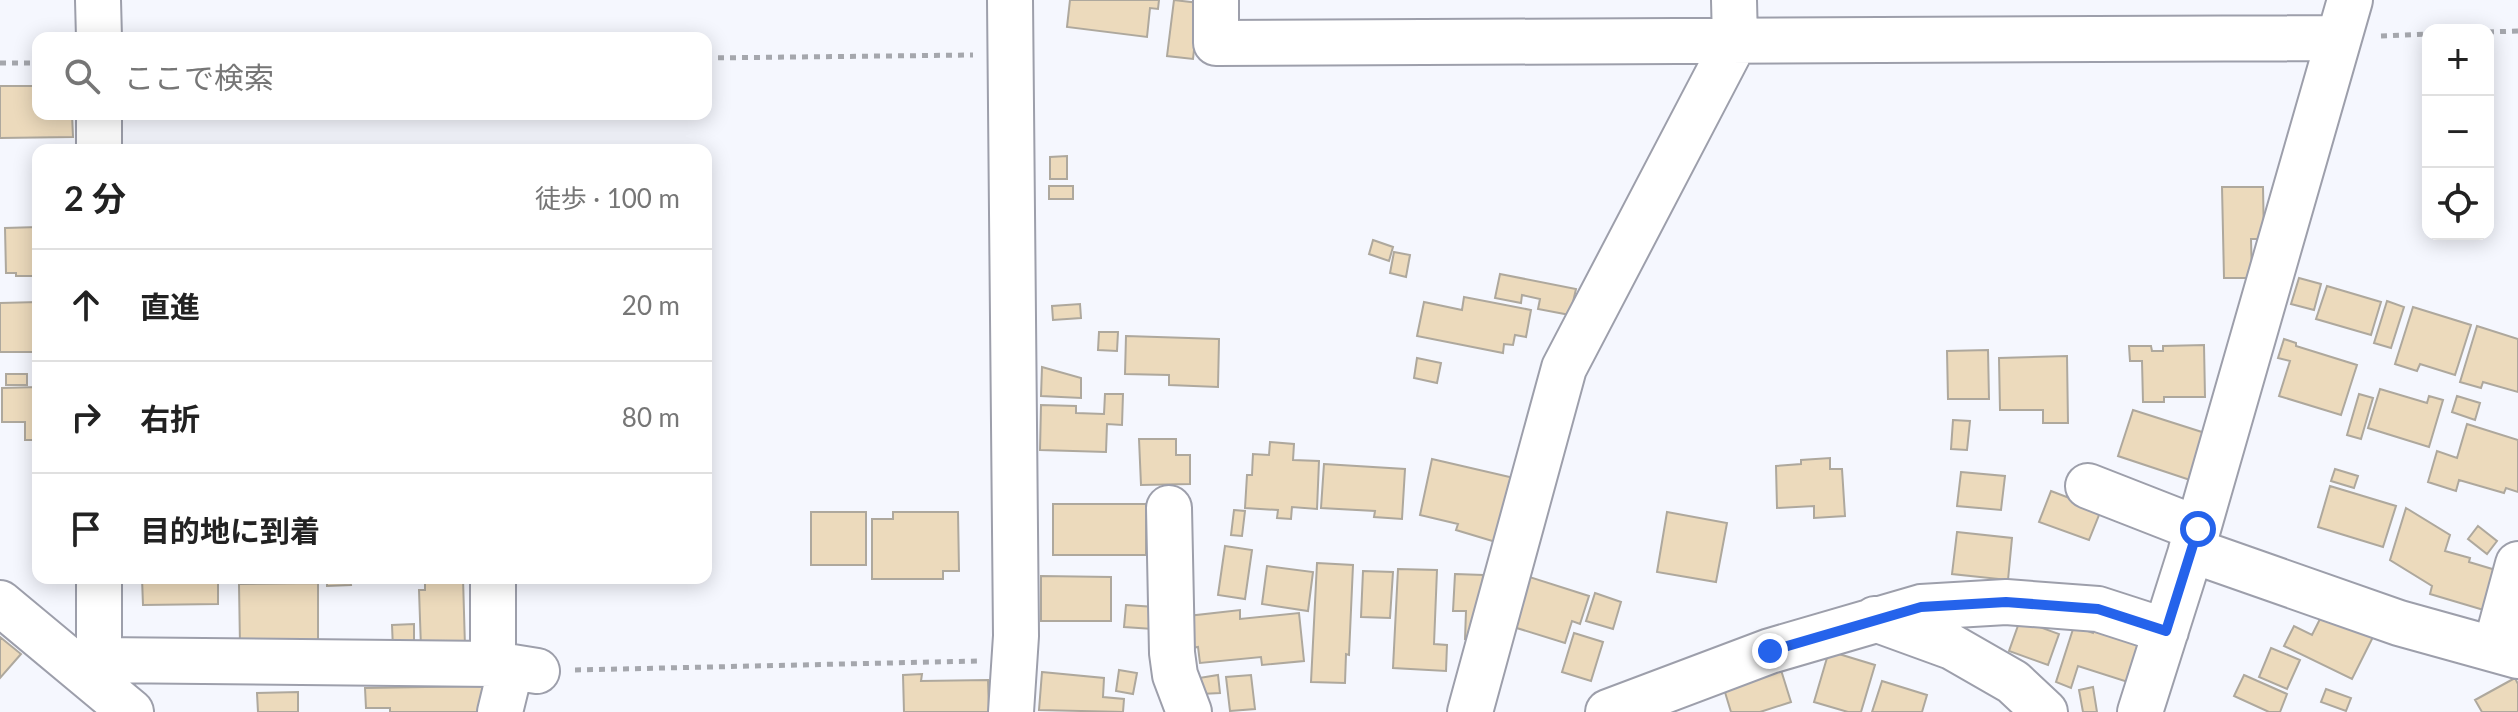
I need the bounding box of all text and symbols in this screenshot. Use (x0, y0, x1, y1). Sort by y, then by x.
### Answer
map controls (2422, 24, 2494, 240)
button: + (2422, 24, 2494, 96)
search box (32, 32, 712, 120)
icon: search (60, 54, 104, 98)
text: ここで検索 (124, 59, 274, 95)
button: − (2422, 96, 2494, 168)
button: locate (2422, 168, 2494, 240)
text: 2 分 (64, 177, 126, 218)
text: 徒歩 · 100 m (535, 182, 680, 214)
icon: ahead (64, 283, 108, 327)
text: 直進 (140, 288, 200, 324)
text: 20 m (622, 289, 680, 321)
icon: right (64, 395, 108, 439)
text: 右折 (140, 400, 200, 436)
text: 80 m (622, 401, 680, 433)
icon: arrive (64, 507, 108, 551)
route start (2180, 511, 2216, 547)
text: 目的地に到着 (140, 512, 320, 548)
route end (1752, 633, 1788, 669)

